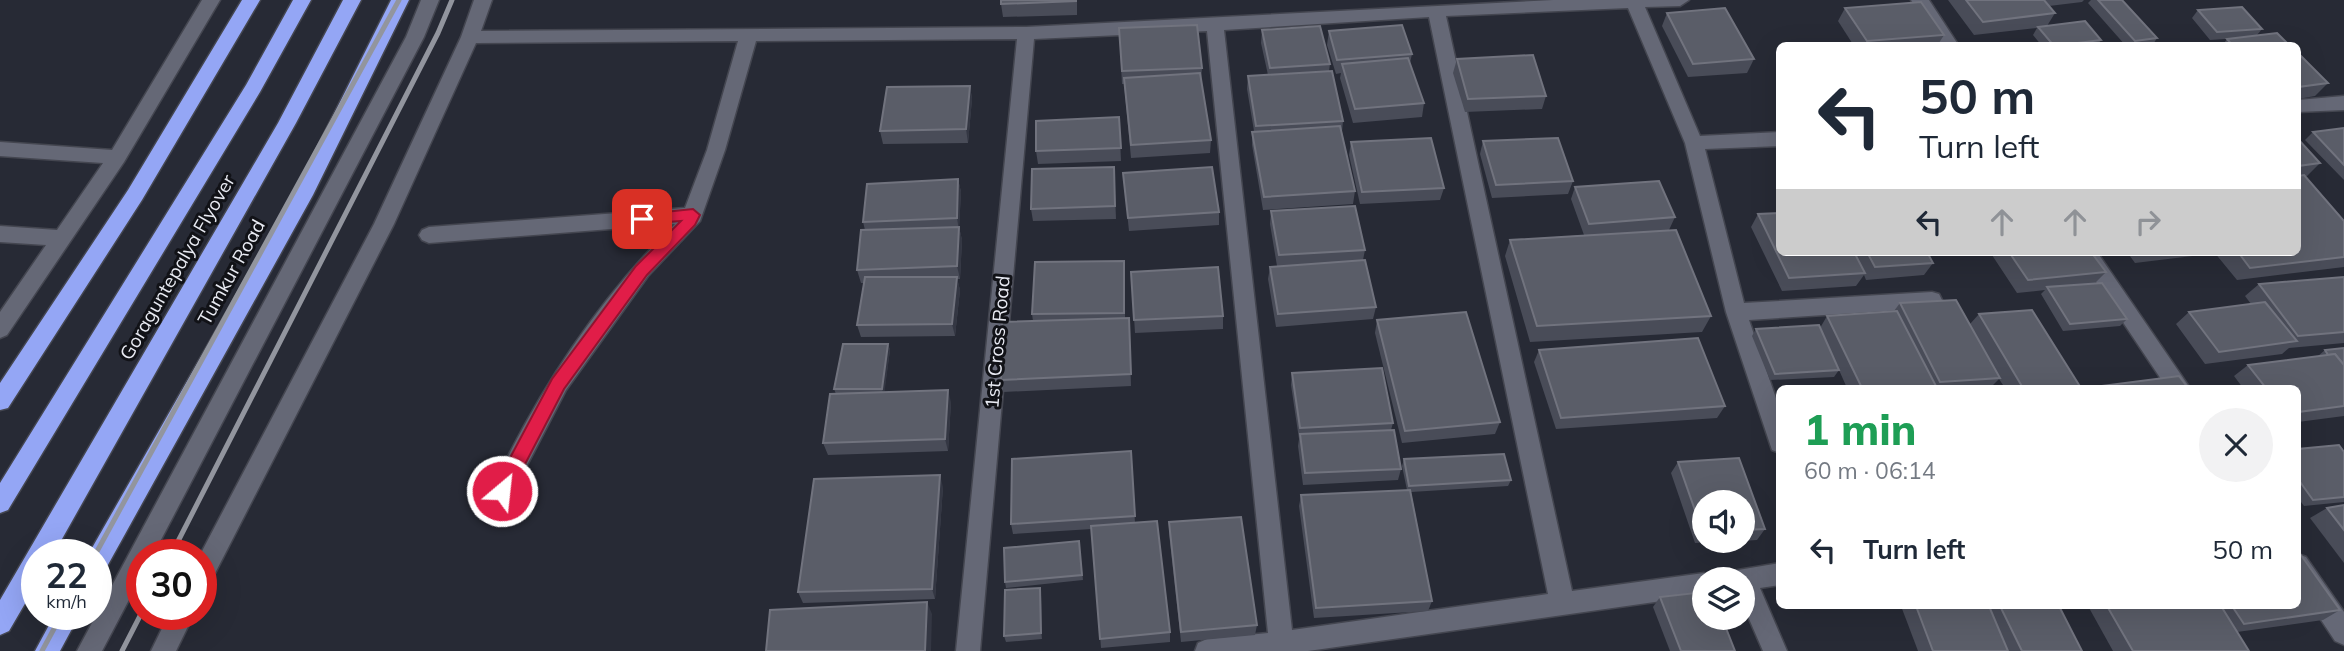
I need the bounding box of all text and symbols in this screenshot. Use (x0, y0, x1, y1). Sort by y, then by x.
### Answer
text: 50 m (1919, 65, 2035, 126)
icon: left (1804, 70, 1895, 161)
text: Turn left (1919, 126, 2039, 166)
street label: Goraguntepalya Flyover (114, 170, 240, 364)
pin (612, 189, 672, 249)
icon: arrive (623, 200, 661, 238)
icon: left (1910, 203, 1948, 241)
icon: ahead (1983, 203, 2021, 241)
icon: ahead (2056, 203, 2094, 241)
icon: right (2129, 203, 2167, 241)
street label: Tumkur Road (192, 215, 270, 329)
street label: 1st Cross Road (979, 275, 1015, 409)
text: 1 min (1804, 403, 1917, 456)
button: close (2199, 408, 2273, 482)
position arrow (465, 454, 539, 528)
text: 60 m · 06:14 (1804, 456, 1936, 485)
map controls (1692, 490, 1755, 630)
button: sound (1692, 490, 1755, 553)
icon: left (1804, 531, 1842, 569)
text: Turn left (1863, 533, 1965, 566)
text: 50 m (2212, 533, 2273, 566)
speed limit sign: 30 (126, 539, 217, 630)
text: 22 (45, 553, 88, 597)
button: layers (1692, 567, 1755, 630)
text: km/h (46, 590, 87, 613)

